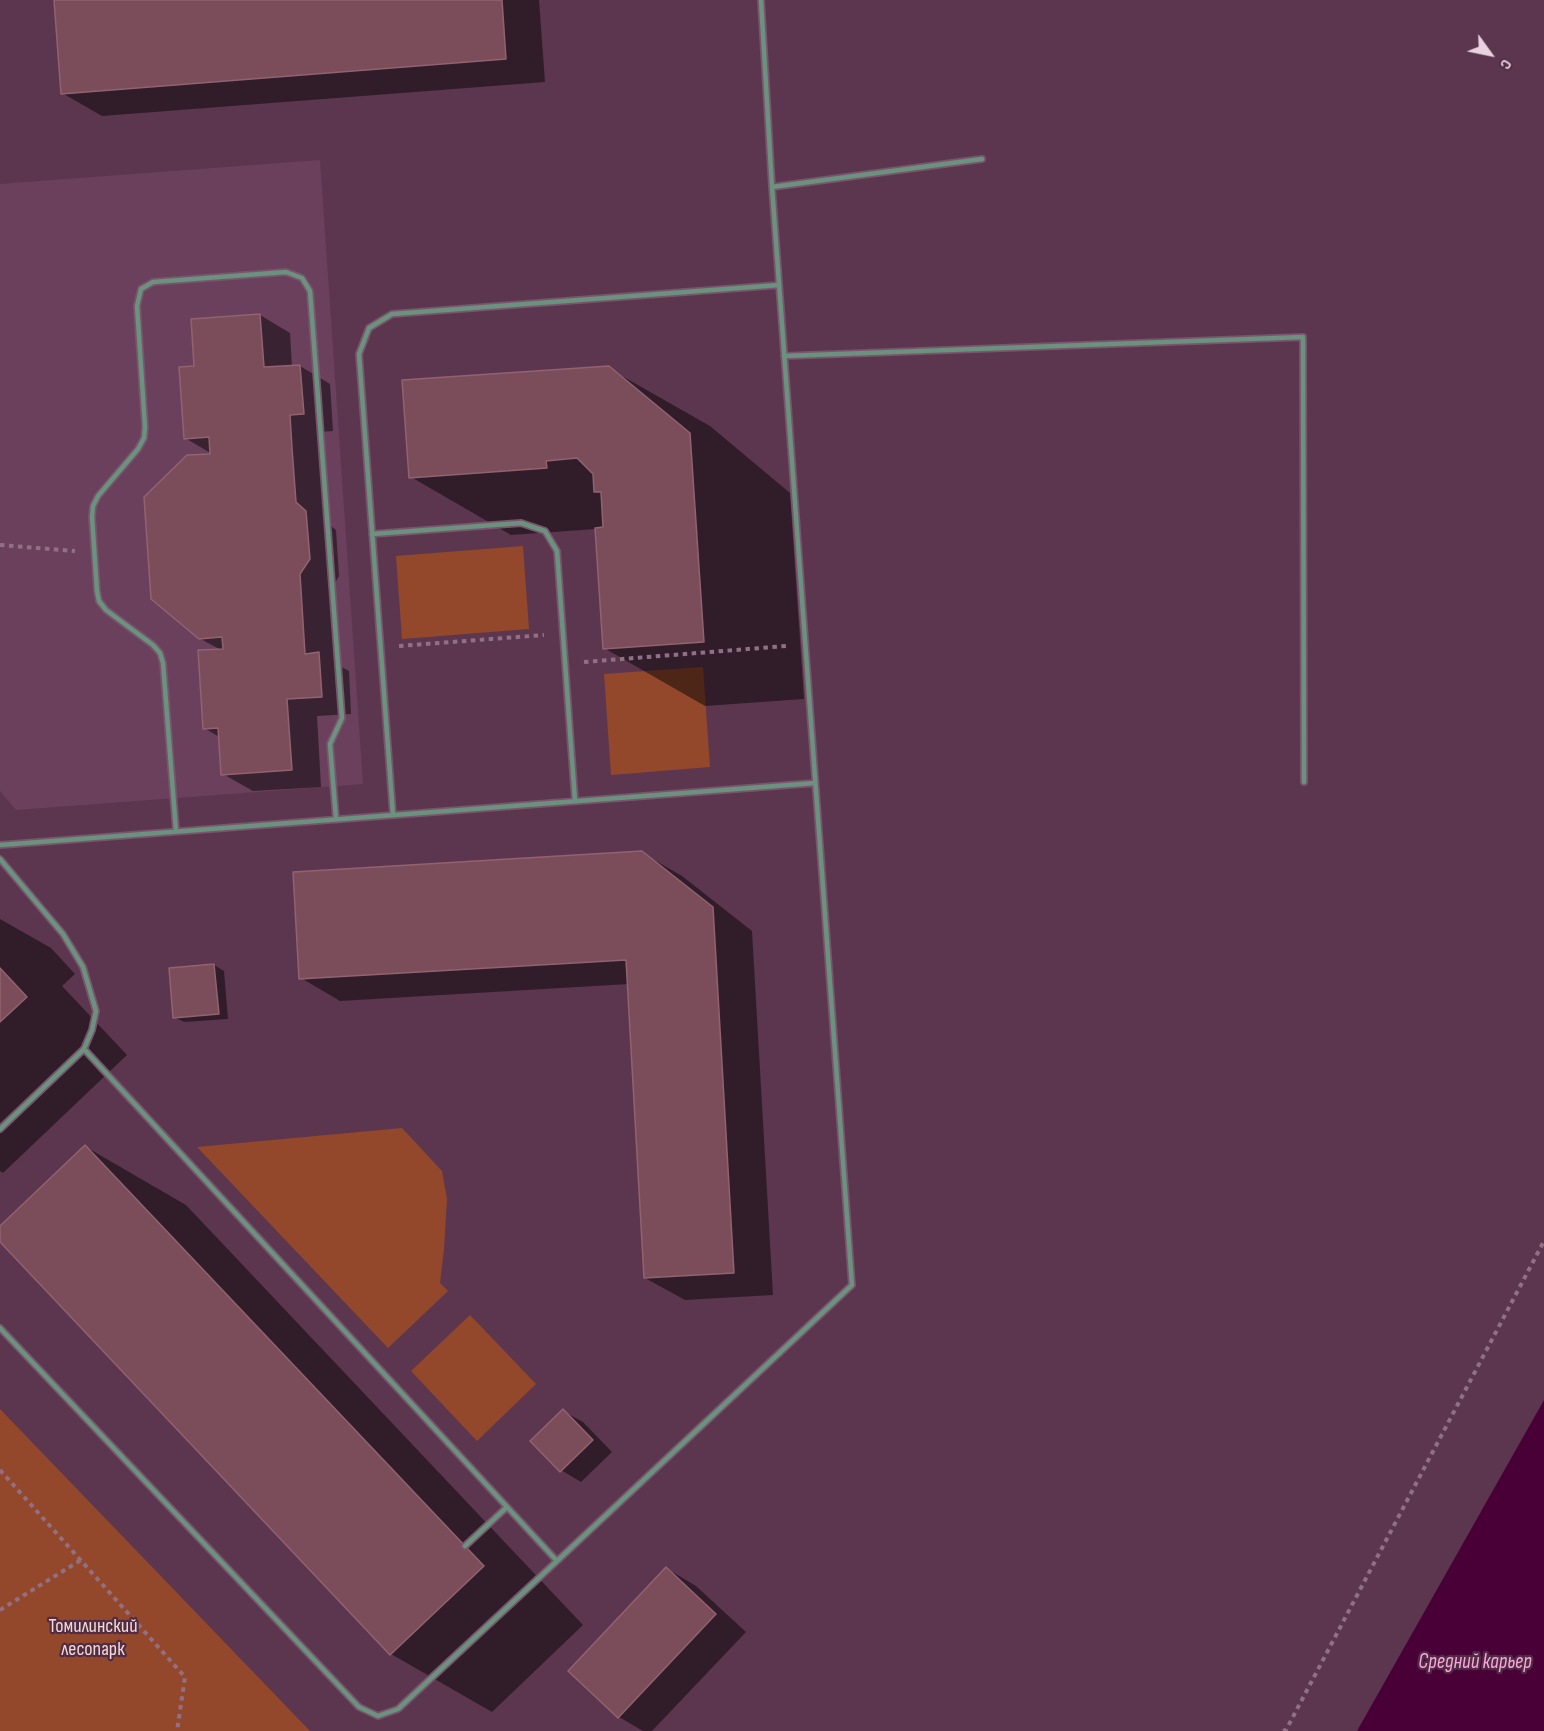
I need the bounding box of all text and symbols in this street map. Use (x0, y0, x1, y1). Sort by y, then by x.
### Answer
north arrow (1460, 24, 1520, 84)
text: С (1495, 55, 1516, 73)
park label: Томилинский лесопарк (48, 1615, 138, 1662)
water label: Средний карьер (1418, 1650, 1532, 1676)

